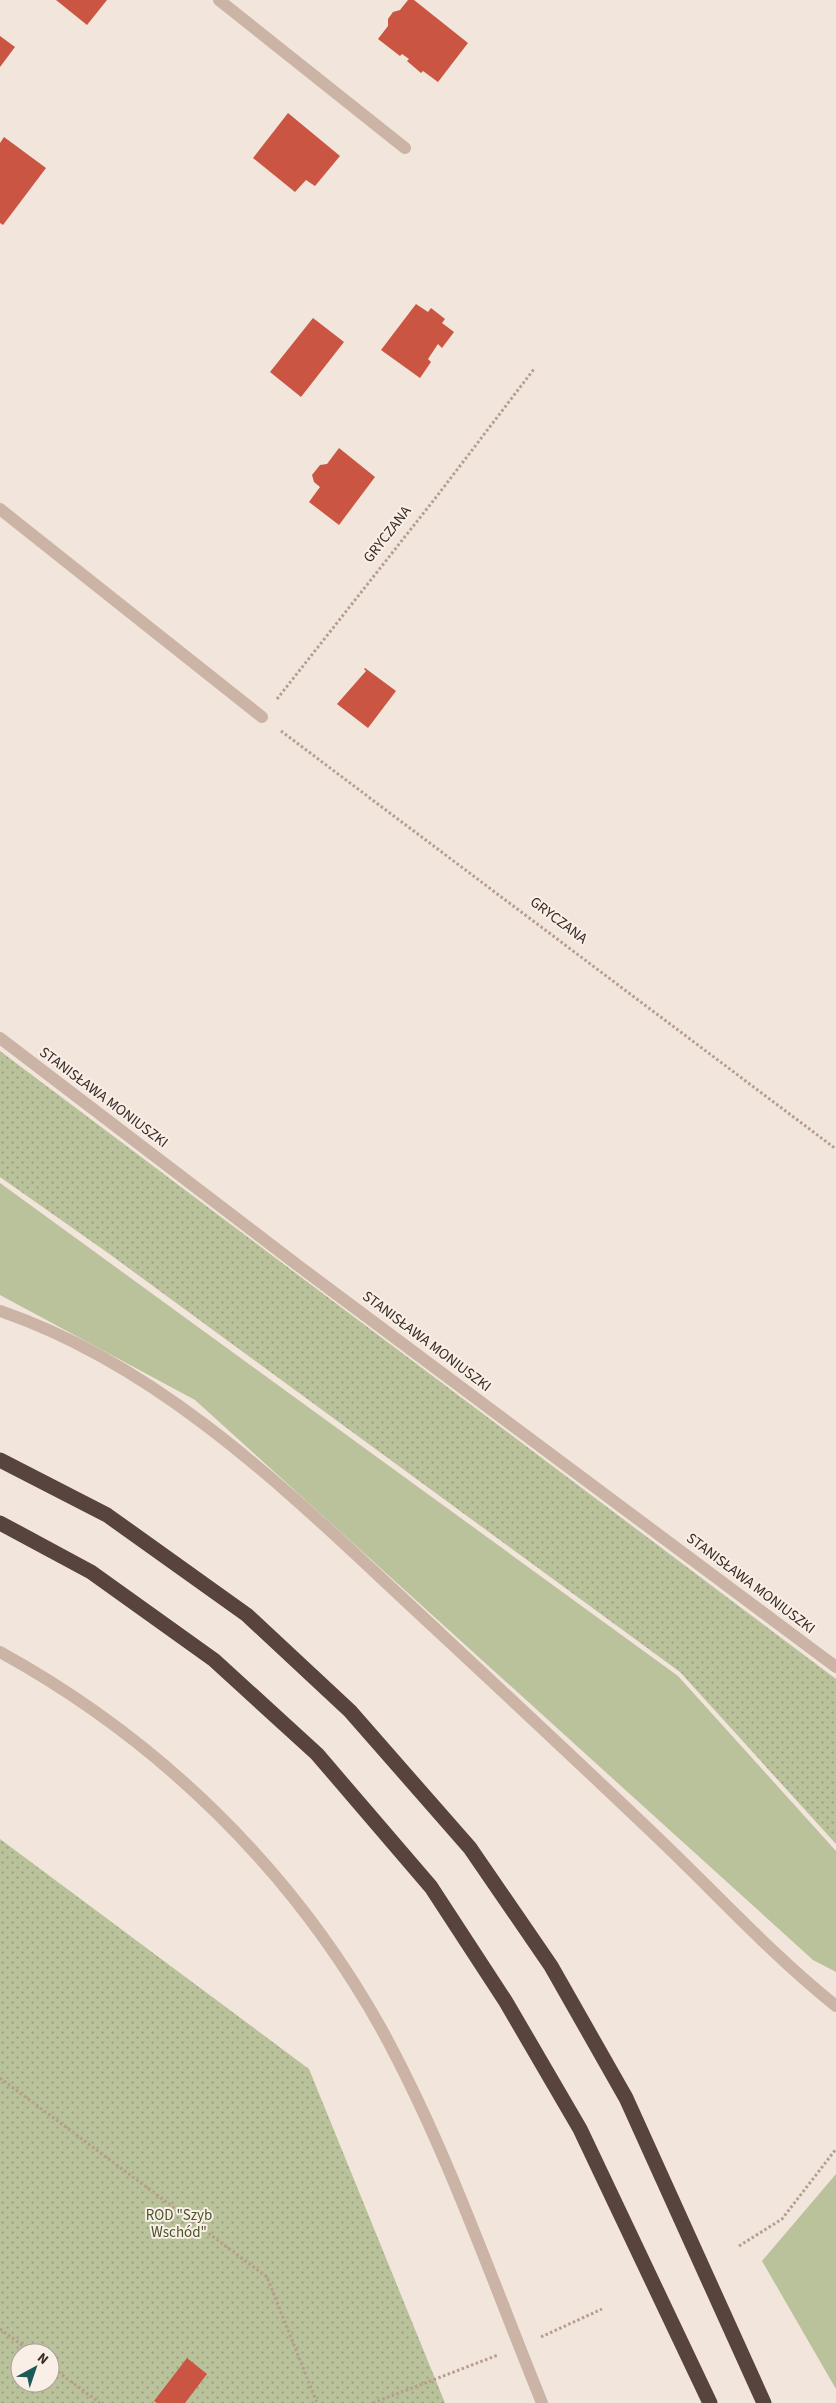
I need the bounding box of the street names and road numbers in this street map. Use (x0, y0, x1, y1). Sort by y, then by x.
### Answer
street label: GRYCZANA (358, 501, 417, 567)
street label: GRYCZANA (526, 892, 592, 949)
street label: STANISŁAWA MONIUSZKI (35, 1042, 172, 1153)
street label: STANISŁAWA MONIUSZKI (358, 1286, 495, 1397)
street label: STANISŁAWA MONIUSZKI (682, 1528, 819, 1639)

